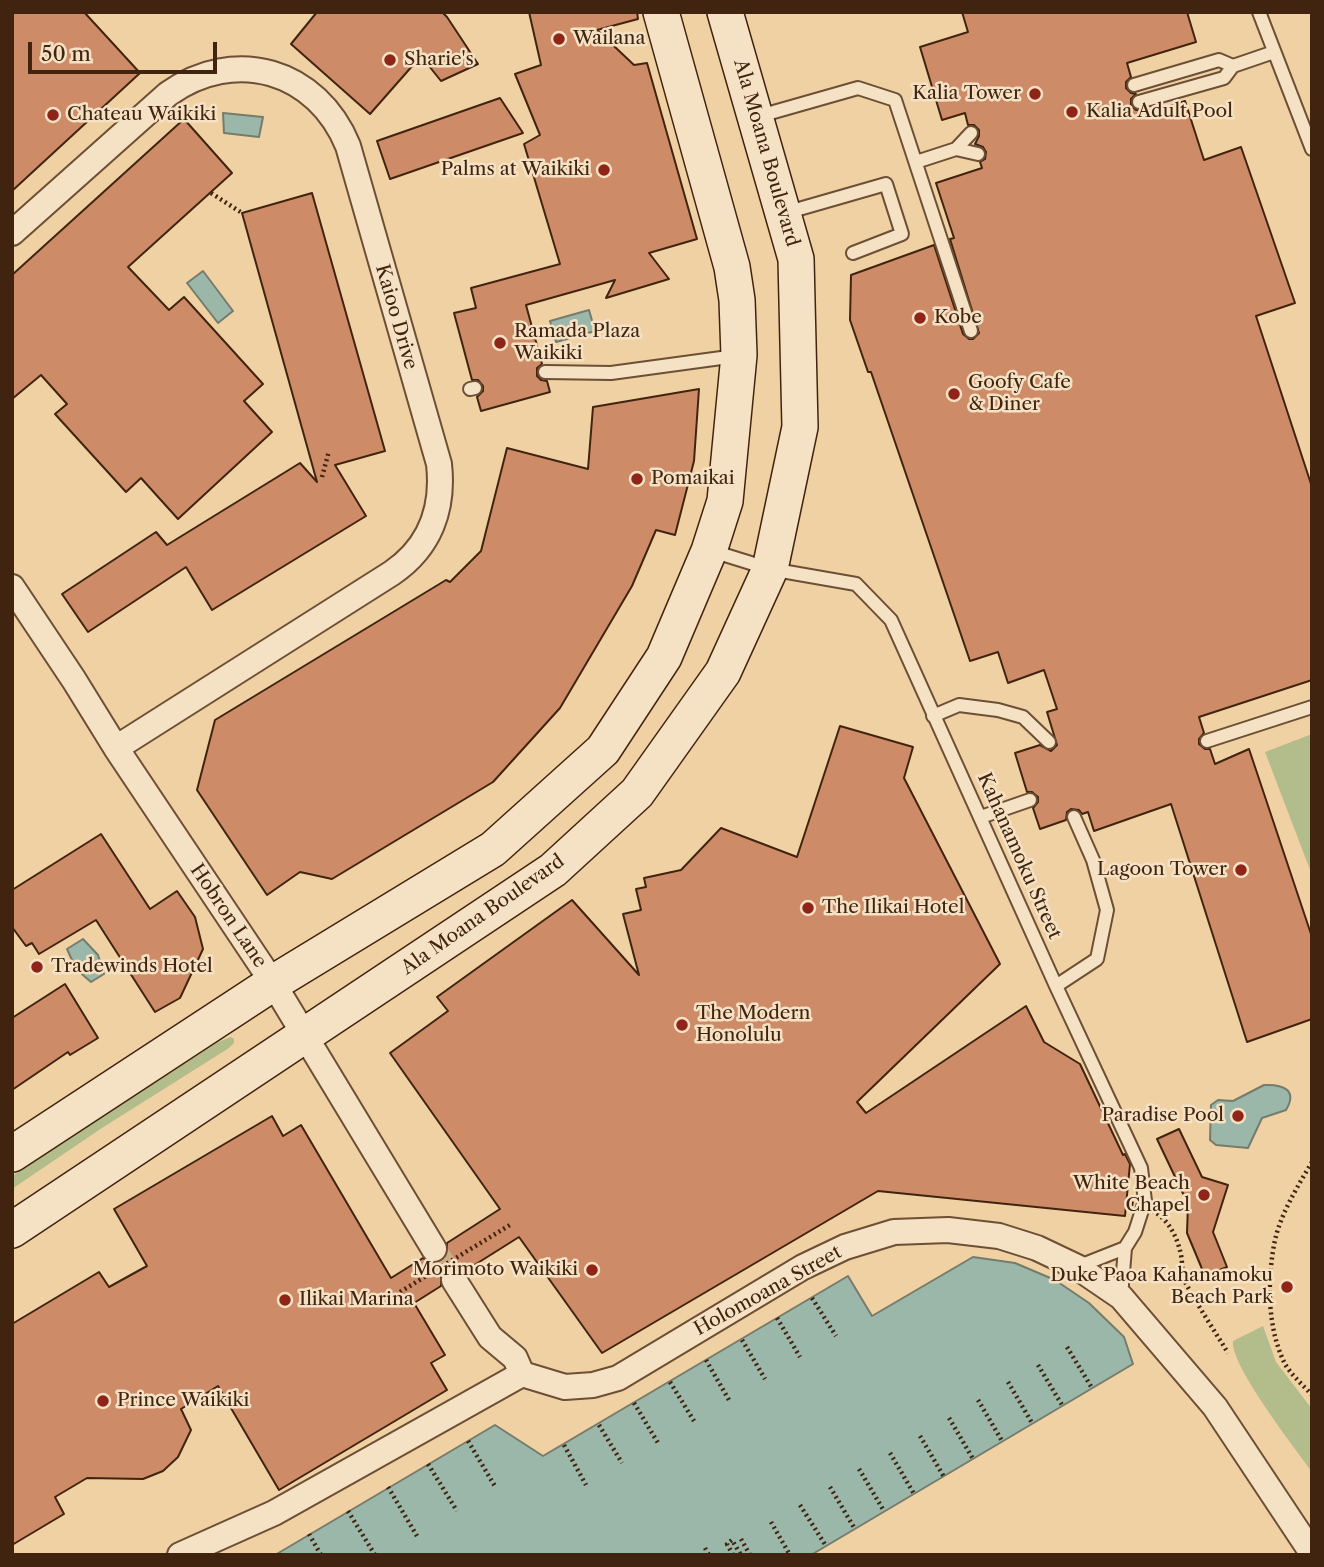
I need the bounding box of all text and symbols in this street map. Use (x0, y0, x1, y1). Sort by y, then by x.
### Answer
scale bar (32, 28, 220, 72)
place label: Wailana (573, 28, 646, 50)
marker: Wailana (551, 31, 567, 47)
text: 50 m (41, 41, 91, 66)
place label: Sharie's (404, 49, 474, 71)
marker: Sharie's (382, 52, 398, 68)
street label: Ala Moana Boulevard (728, 57, 804, 249)
place label: Kalia Tower (912, 83, 1021, 105)
marker: Kalia Tower (1027, 86, 1043, 102)
place label: Kalia Adult Pool (1086, 101, 1233, 123)
place label: Chateau Waikiki (67, 104, 216, 126)
marker: Kalia Adult Pool (1064, 104, 1080, 120)
marker: Chateau Waikiki (45, 107, 61, 123)
place label: Palms at Waikiki (441, 159, 590, 181)
marker: Palms at Waikiki (596, 162, 612, 178)
street label: Kaioo Drive (370, 262, 422, 372)
place label: Kobe (934, 307, 982, 329)
marker: Kobe (912, 310, 928, 326)
place label: Ramada Plaza Waikiki (514, 321, 640, 365)
marker: Ramada Plaza Waikiki (492, 335, 508, 351)
place label: Goofy Cafe & Diner (968, 372, 1071, 416)
marker: Goofy Cafe & Diner (946, 386, 962, 402)
place label: Pomaikai (651, 468, 735, 490)
marker: Pomaikai (629, 471, 645, 487)
street label: Kahanamoku Street (972, 769, 1066, 943)
street label: Ala Moana Boulevard (397, 850, 569, 980)
place label: Lagoon Tower (1097, 859, 1227, 881)
street label: Hobron Lane (185, 860, 271, 972)
marker: Lagoon Tower (1233, 862, 1249, 878)
place label: The Ilikai Hotel (822, 897, 964, 919)
marker: The Ilikai Hotel (800, 900, 816, 916)
place label: Tradewinds Hotel (51, 956, 213, 978)
marker: Tradewinds Hotel (29, 959, 45, 975)
place label: The Modern Honolulu (696, 1003, 810, 1047)
marker: The Modern Honolulu (674, 1017, 690, 1033)
place label: Paradise Pool (1101, 1105, 1224, 1127)
marker: Paradise Pool (1230, 1108, 1246, 1124)
place label: White Beach Chapel (1073, 1173, 1190, 1217)
marker: White Beach Chapel (1196, 1187, 1212, 1203)
street label: Holomoana Street (690, 1241, 846, 1341)
place label: Morimoto Waikiki (413, 1259, 578, 1281)
marker: Morimoto Waikiki (584, 1262, 600, 1278)
place label: Duke Paoa Kahanamoku Beach Park (1050, 1265, 1273, 1309)
marker: Duke Paoa Kahanamoku Beach Park (1279, 1279, 1295, 1295)
place label: Ilikai Marina (299, 1289, 414, 1311)
marker: Ilikai Marina (277, 1292, 293, 1308)
place label: Prince Waikiki (117, 1390, 249, 1412)
marker: Prince Waikiki (95, 1393, 111, 1409)

